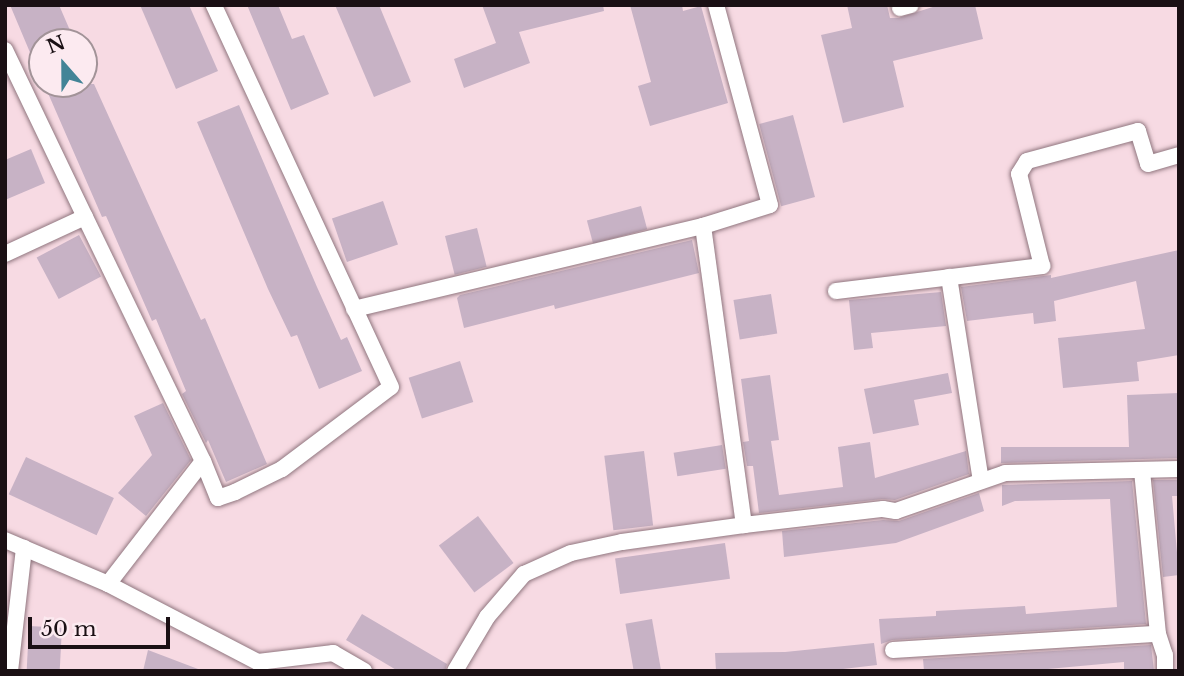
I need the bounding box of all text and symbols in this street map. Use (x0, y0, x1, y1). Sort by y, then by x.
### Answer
north arrow (28, 28, 98, 98)
text: N (44, 31, 68, 59)
scale bar (32, 602, 173, 646)
text: 50 m (41, 616, 96, 642)

